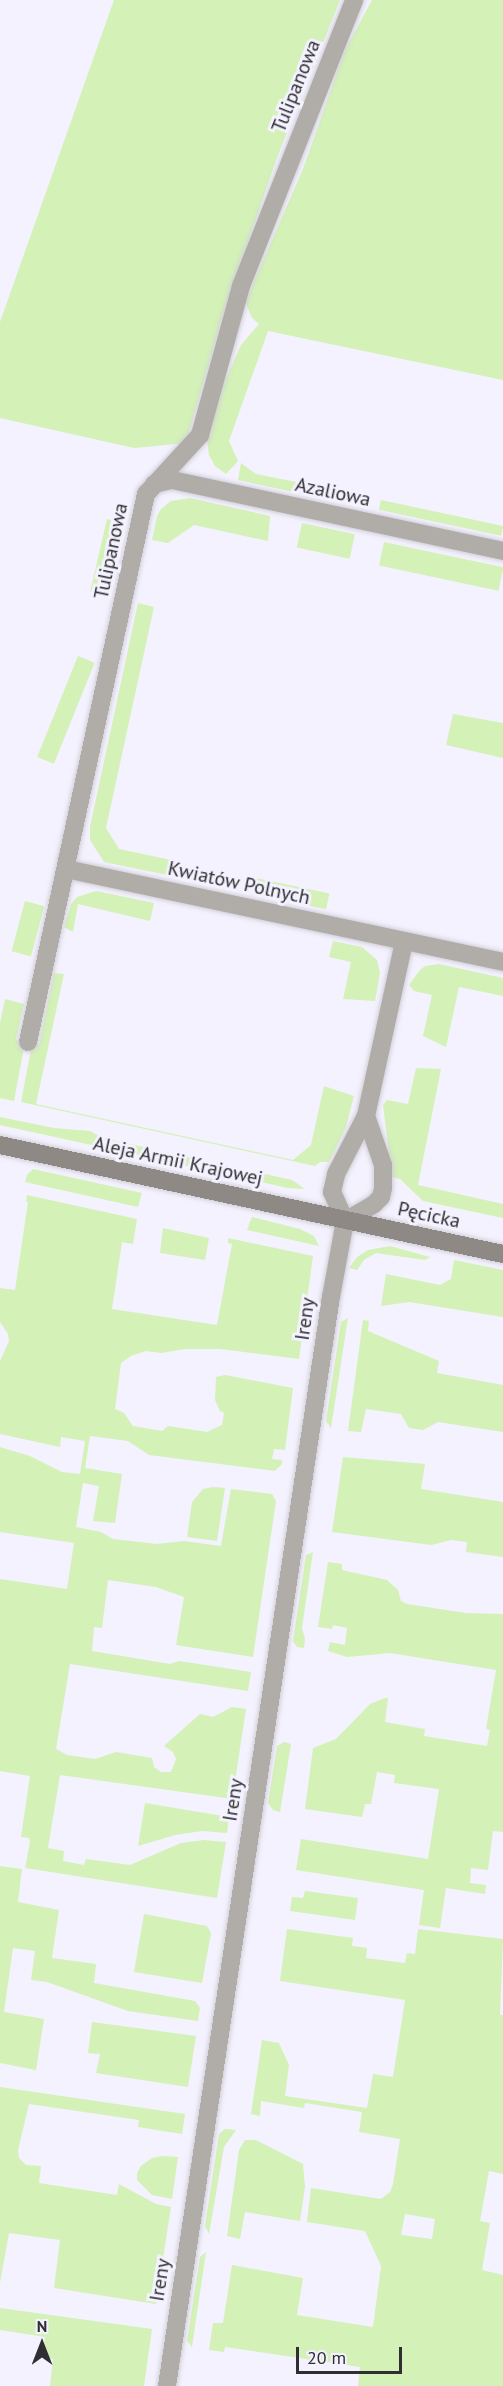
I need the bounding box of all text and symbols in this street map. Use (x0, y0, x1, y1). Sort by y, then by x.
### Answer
street label: Tulipanowa (267, 36, 325, 136)
street label: Azaliowa (293, 472, 373, 512)
street label: Tulipanowa (89, 501, 133, 601)
street label: Kwiatów Polnych (165, 856, 313, 910)
street label: Aleja Armii Krajowej (91, 1131, 265, 1191)
street label: Pęcicka (396, 1197, 462, 1233)
street label: Ireny (290, 1296, 320, 1342)
street label: Ireny (218, 1777, 248, 1823)
street label: Ireny (145, 2257, 175, 2303)
north arrow (12, 2314, 72, 2374)
text: N (37, 2316, 47, 2336)
scale bar (299, 2335, 406, 2373)
text: 20 m (307, 2346, 346, 2369)

